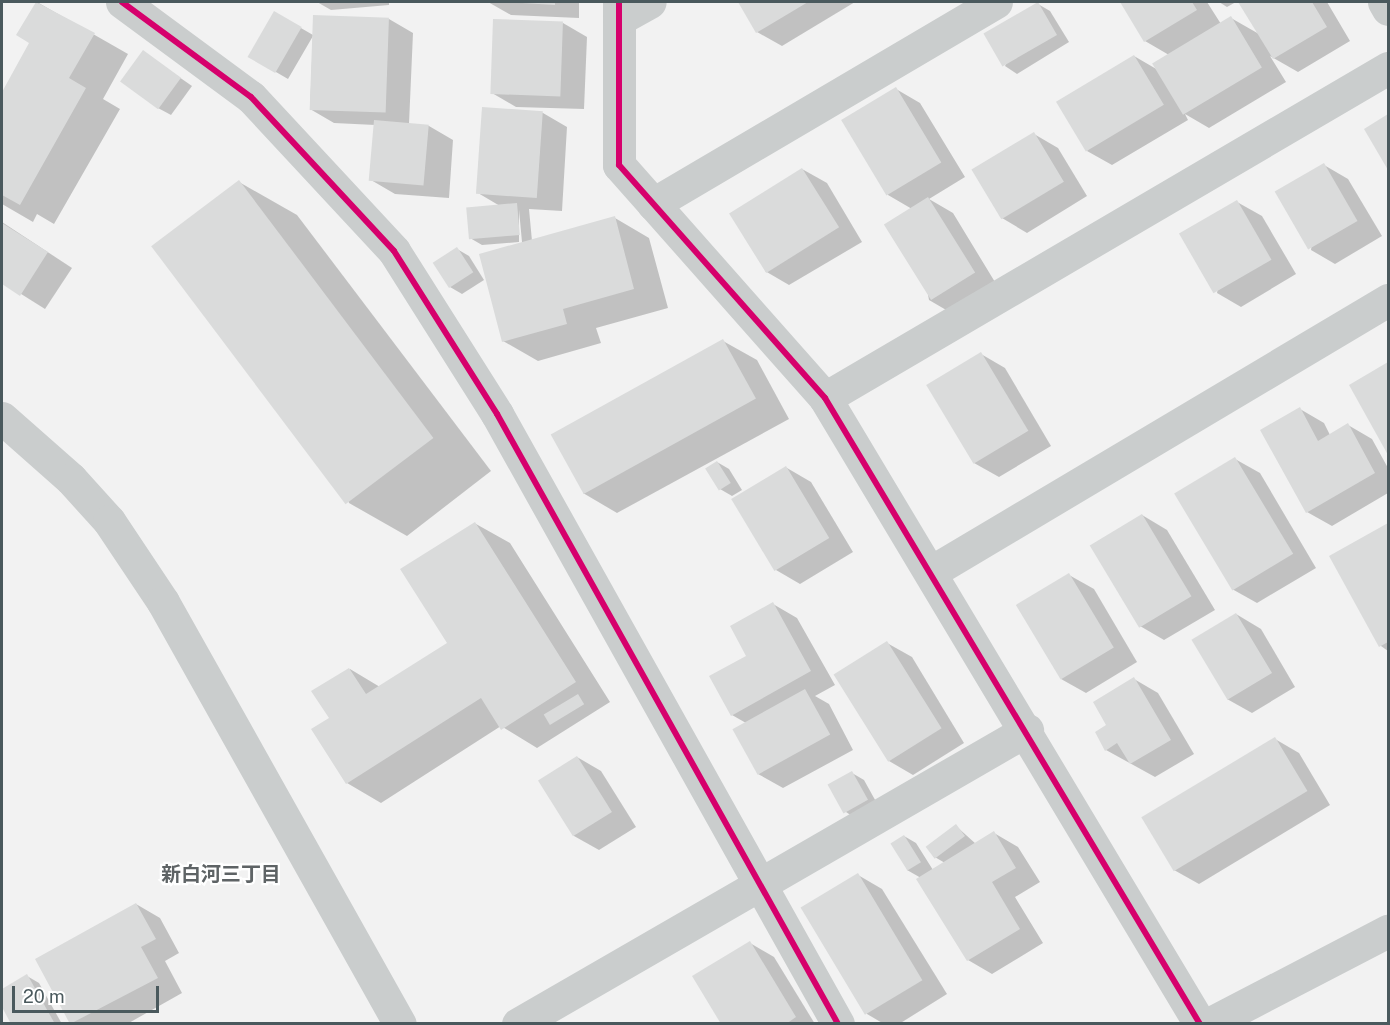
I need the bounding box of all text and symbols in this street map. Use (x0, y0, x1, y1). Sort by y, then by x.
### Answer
district label: 新白河三丁目 (161, 862, 281, 886)
scale bar (15, 974, 162, 1012)
text: 20 m (23, 986, 65, 1007)

